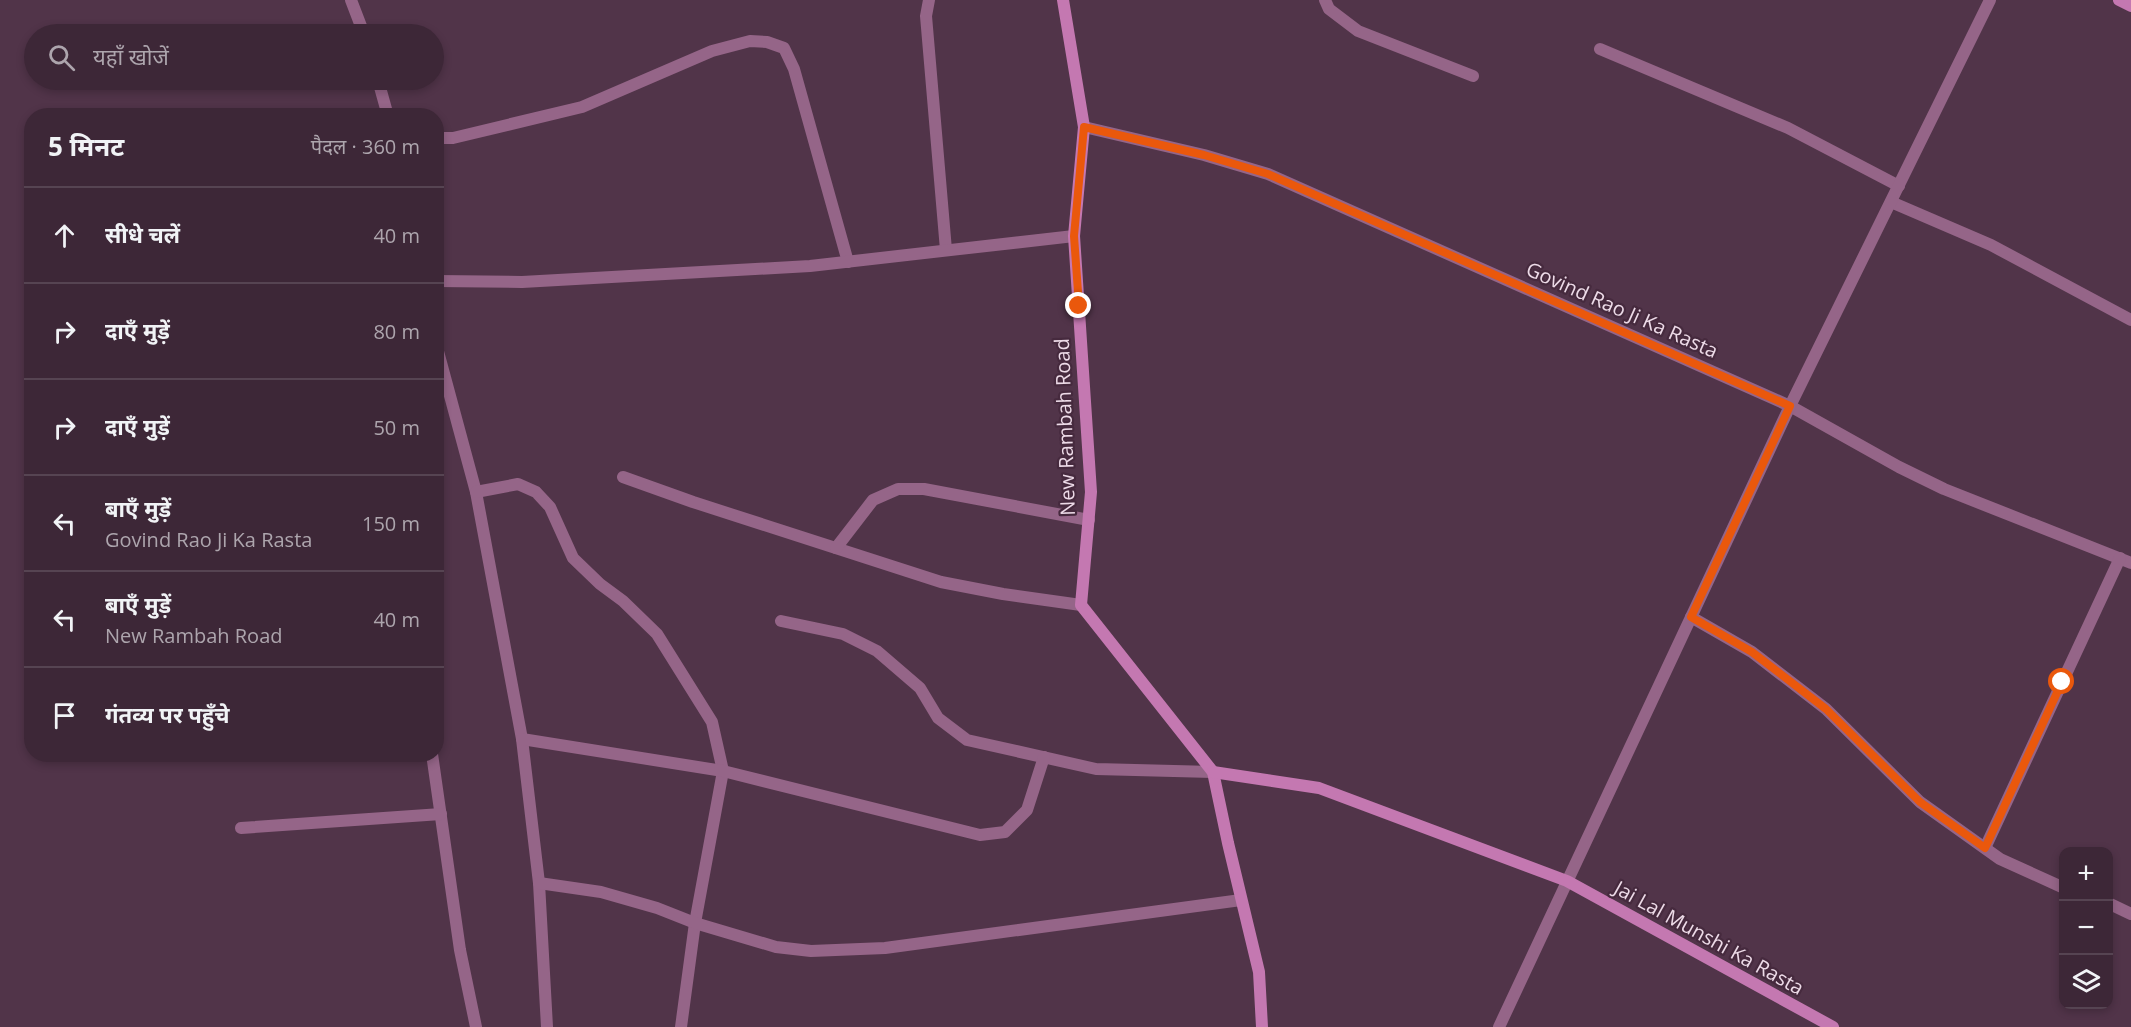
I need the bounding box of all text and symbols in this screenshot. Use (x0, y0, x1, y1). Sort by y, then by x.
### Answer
search box (24, 24, 444, 90)
icon: search (45, 41, 78, 74)
text: यहाँ खोजें (93, 41, 169, 71)
text: 5 मिनट (48, 128, 124, 164)
text: पैदल · 360 m (311, 133, 420, 160)
icon: ahead (48, 219, 81, 252)
text: सीधे चलें (105, 219, 180, 249)
text: 40 m (373, 222, 420, 249)
street label: Govind Rao Ji Ka Rasta (1522, 255, 1722, 364)
route end (1065, 292, 1091, 318)
icon: right (48, 315, 81, 348)
text: दाएँ मुड़ें (105, 315, 170, 345)
text: 80 m (373, 318, 420, 345)
street label: New Rambah Road (1048, 338, 1081, 516)
icon: right (48, 411, 81, 444)
text: दाएँ मुड़ें (105, 411, 170, 441)
text: 50 m (373, 414, 420, 441)
text: बाएँ मुड़ें (105, 493, 171, 523)
icon: left (48, 507, 81, 540)
text: 150 m (362, 510, 420, 537)
text: Govind Rao Ji Ka Rasta (105, 526, 312, 553)
text: बाएँ मुड़ें (105, 589, 171, 619)
icon: left (48, 603, 81, 636)
text: 40 m (373, 606, 420, 633)
text: New Rambah Road (105, 622, 283, 649)
route start (2048, 668, 2074, 694)
icon: arrive (48, 699, 81, 732)
text: गंतव्य पर पहुँचे (105, 699, 230, 729)
map controls (2059, 847, 2113, 1009)
button: + (2059, 847, 2113, 901)
street label: Jai Lal Munshi Ka Rasta (1608, 873, 1809, 1001)
button: − (2059, 901, 2113, 955)
button: layers (2059, 955, 2113, 1009)

